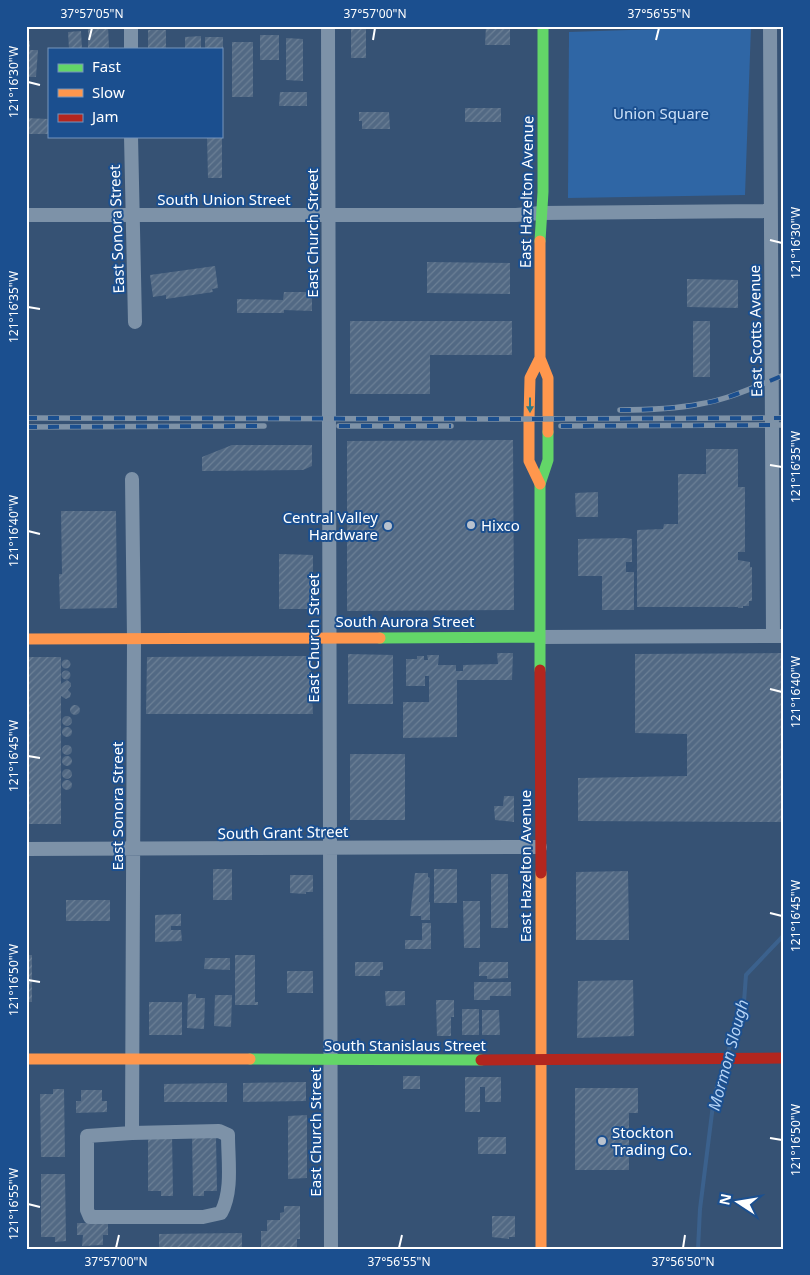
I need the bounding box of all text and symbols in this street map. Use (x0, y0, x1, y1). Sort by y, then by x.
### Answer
text: 37°57'05"N (60, 5, 124, 22)
text: 37°57'00"N (343, 5, 407, 22)
text: 37°56'55"N (627, 5, 691, 22)
text: 121°16'30"W (5, 46, 22, 118)
legend (48, 48, 222, 138)
text: Fast (92, 56, 121, 76)
text: Slow (92, 82, 125, 102)
park label: Union Square (613, 103, 709, 123)
text: Jam (90, 106, 119, 126)
street label: East Hazelton Avenue (515, 116, 537, 268)
street label: East Sonora Street (104, 164, 128, 294)
street label: East Church Street (302, 168, 322, 298)
street label: South Union Street (157, 189, 291, 209)
text: 121°16'30"W (787, 207, 804, 279)
street label: East Scotts Avenue (744, 265, 766, 397)
text: 121°16'35"W (5, 271, 22, 343)
one-way arrow (525, 397, 533, 413)
text: 121°16'35"W (787, 431, 804, 503)
text: 121°16'40"W (5, 495, 22, 567)
place label: Central Valley Hardware (283, 507, 378, 544)
place label: Hixco (481, 515, 520, 535)
marker: Hixco (465, 519, 477, 531)
marker: Central Valley Hardware (382, 520, 394, 532)
street label: East Church Street (303, 573, 323, 703)
street label: South Aurora Street (335, 611, 475, 631)
text: 121°16'40"W (787, 656, 804, 728)
text: 121°16'45"W (5, 720, 22, 792)
street label: East Sonora Street (107, 741, 127, 871)
street label: East Hazelton Avenue (515, 790, 535, 942)
street label: South Grant Street (217, 821, 349, 843)
text: 121°16'45"W (787, 880, 804, 952)
text: 121°16'50"W (5, 944, 22, 1016)
water label: Mormon Slough (703, 997, 753, 1113)
street label: South Stanislaus Street (324, 1035, 487, 1055)
street label: East Church Street (305, 1067, 325, 1197)
text: 121°16'50"W (787, 1104, 804, 1176)
place label: Stockton Trading Co. (612, 1122, 692, 1159)
marker: Stockton Trading Co. (596, 1135, 608, 1147)
text: 121°16'55"W (5, 1168, 22, 1240)
north arrow (712, 1178, 762, 1228)
text: N (714, 1192, 735, 1207)
text: 37°57'00"N (84, 1253, 148, 1270)
text: 37°56'55"N (367, 1253, 431, 1270)
text: 37°56'50"N (651, 1253, 715, 1270)

